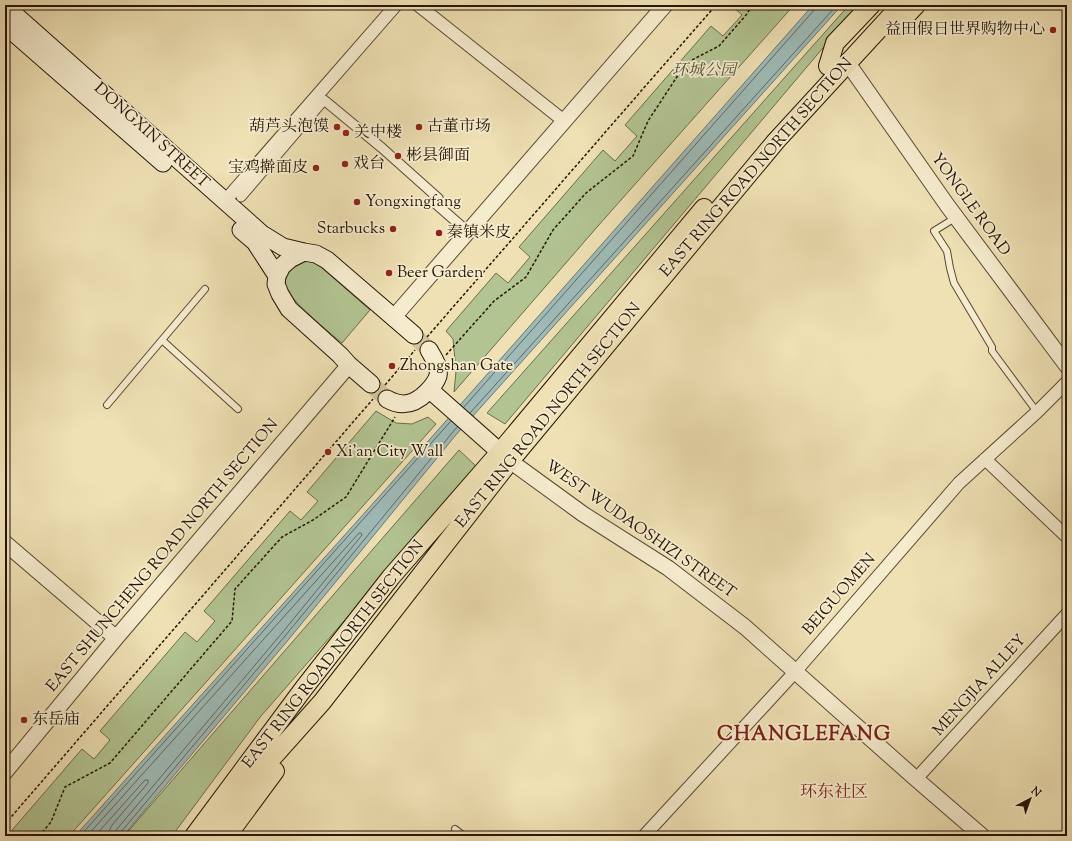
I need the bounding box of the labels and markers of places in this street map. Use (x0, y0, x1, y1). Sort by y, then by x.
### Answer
place label: 益田假日世界购物中心 (885, 19, 1045, 42)
marker: 益田假日世界购物中心 (1048, 25, 1058, 35)
place label: 葫芦头泡馍 (249, 116, 329, 139)
place label: 古董市场 (427, 116, 491, 139)
marker: 葫芦头泡馍 (332, 122, 342, 132)
place label: 关中楼 (354, 122, 402, 145)
marker: 古董市场 (414, 122, 424, 132)
marker: 关中楼 (341, 128, 351, 138)
place label: 彬县御面 (406, 145, 470, 168)
marker: 彬县御面 (393, 151, 403, 161)
place label: 戏台 (353, 153, 385, 176)
place label: 宝鸡擀面皮 (228, 157, 308, 180)
marker: 戏台 (340, 159, 350, 169)
marker: 宝鸡擀面皮 (311, 163, 321, 173)
place label: Yongxingfang (365, 191, 461, 214)
marker: Yongxingfang (352, 197, 362, 207)
place label: Starbucks (317, 218, 385, 241)
place label: 秦镇米皮 (447, 222, 511, 245)
marker: Starbucks (388, 224, 398, 234)
marker: 秦镇米皮 (434, 228, 444, 238)
place label: Beer Garden (397, 262, 484, 285)
marker: Beer Garden (384, 268, 394, 278)
place label: Zhongshan Gate (400, 355, 513, 378)
marker: Zhongshan Gate (387, 361, 397, 371)
place label: Xi'an City Wall (336, 441, 444, 464)
marker: Xi'an City Wall (323, 447, 333, 457)
place label: 东岳庙 (32, 709, 80, 732)
marker: 东岳庙 (19, 715, 29, 725)

